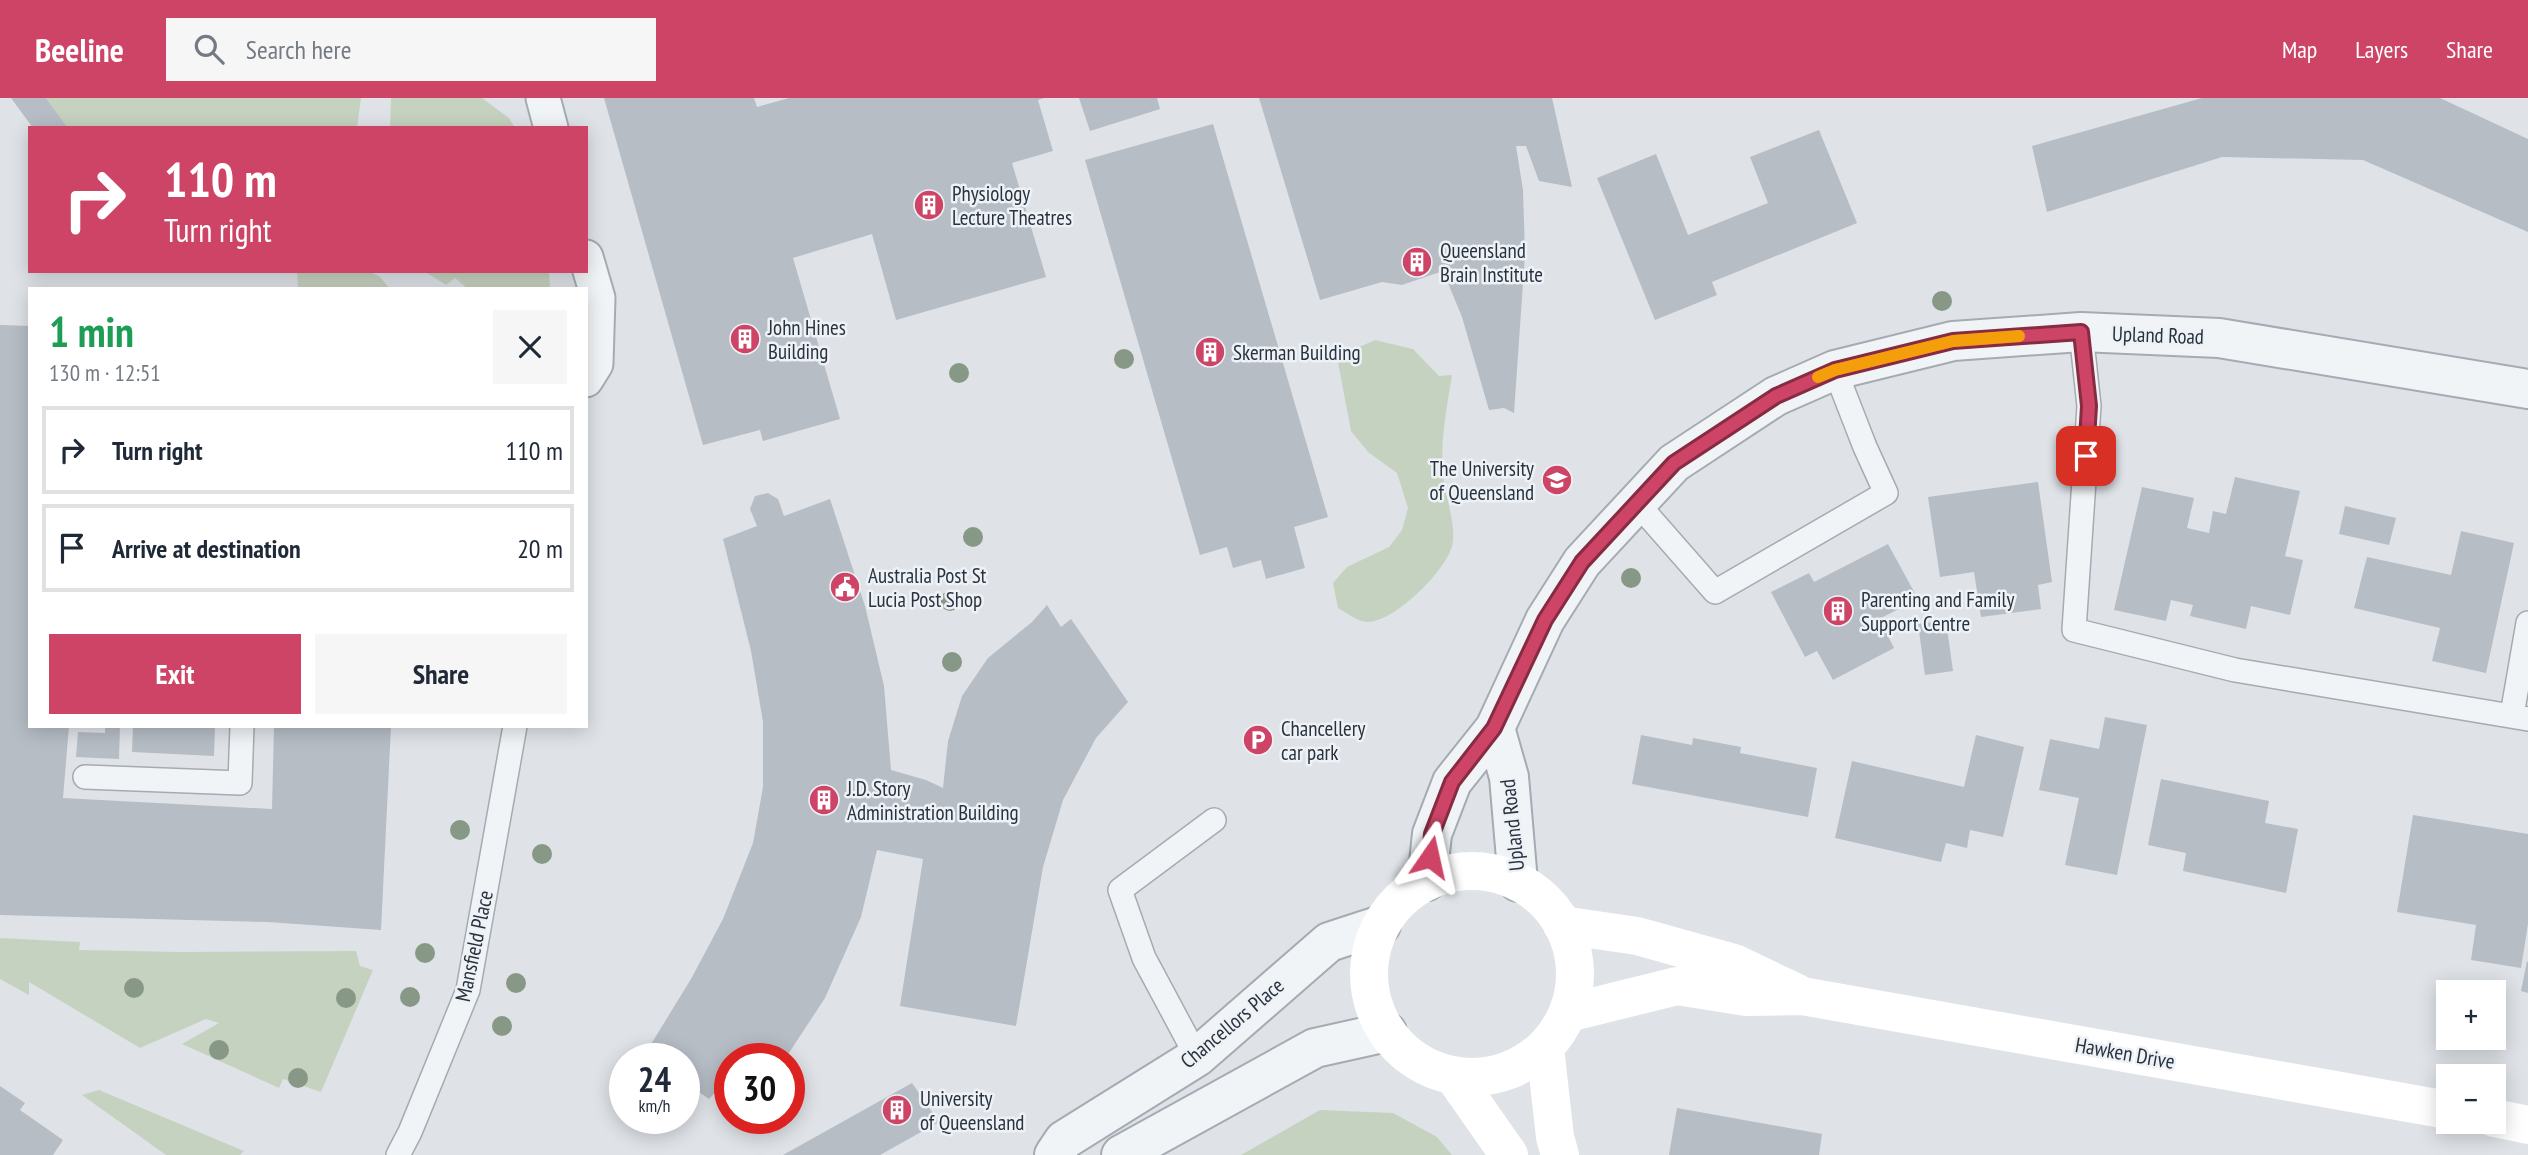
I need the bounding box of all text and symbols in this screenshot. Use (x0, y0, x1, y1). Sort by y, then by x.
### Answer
search box (166, 18, 656, 81)
text: Beeline (35, 28, 124, 71)
icon: search (190, 30, 228, 68)
text: Search here (246, 33, 351, 66)
text: Map (2282, 34, 2317, 65)
text: Layers (2355, 34, 2408, 65)
text: Share (2446, 34, 2493, 65)
text: 110 m (164, 147, 277, 211)
icon: right (49, 154, 140, 245)
place label: Physiology Lecture Theatres (952, 180, 1072, 231)
building icon: Physiology Lecture Theatres (912, 188, 946, 222)
text: Turn right (164, 209, 272, 251)
place label: Queensland Brain Institute (1440, 237, 1543, 288)
building icon: Queensland Brain Institute (1400, 245, 1434, 279)
text: 1 min (49, 304, 134, 359)
button: close (493, 310, 567, 384)
place label: John Hines Building (767, 314, 846, 365)
street label: Upland Road (2112, 320, 2204, 350)
building icon: John Hines Building (728, 322, 762, 356)
building icon: Skerman Building (1193, 335, 1227, 369)
place label: Skerman Building (1233, 339, 1361, 366)
text: 130 m · 12:51 (49, 358, 161, 387)
pin (2056, 426, 2116, 486)
icon: right (53, 431, 91, 469)
text: Turn right (112, 434, 203, 467)
text: 110 m (505, 434, 563, 467)
icon: arrive (2067, 437, 2105, 475)
place label: The University of Queensland (1430, 455, 1534, 506)
school or university icon: The University of Queensland (1540, 463, 1574, 497)
icon: arrive (53, 529, 91, 567)
text: Arrive at destination (112, 532, 301, 565)
text: 20 m (517, 532, 563, 565)
place label: Australia Post St Lucia Post Shop (868, 562, 987, 613)
public building icon: Australia Post St Lucia Post Shop (828, 570, 862, 604)
place label: Parenting and Family Support Centre (1861, 586, 2014, 637)
building icon: Parenting and Family Support Centre (1821, 594, 1855, 628)
button: Exit (49, 634, 301, 714)
button: Share (315, 634, 567, 714)
place label: Chancellery car park (1281, 715, 1365, 766)
parking icon: Chancellery car park (1241, 723, 1275, 757)
place label: J.D. Story Administration Building (846, 775, 1019, 826)
street label: Upland Road (1494, 778, 1530, 872)
building icon: J.D. Story Administration Building (807, 783, 841, 817)
position arrow (1393, 820, 1467, 894)
street label: Mansfield Place (449, 888, 499, 1004)
street label: Chancellors Place (1175, 972, 1289, 1074)
map controls (2436, 980, 2506, 1134)
button: + (2436, 980, 2506, 1050)
street label: Hawken Drive (2073, 1031, 2177, 1075)
speed limit sign: 30 (714, 1043, 805, 1134)
text: 24 (638, 1056, 671, 1102)
button: − (2436, 1064, 2506, 1134)
place label: University of Queensland (920, 1085, 1024, 1136)
building icon: University of Queensland (880, 1093, 914, 1127)
text: km/h (639, 1094, 670, 1117)

